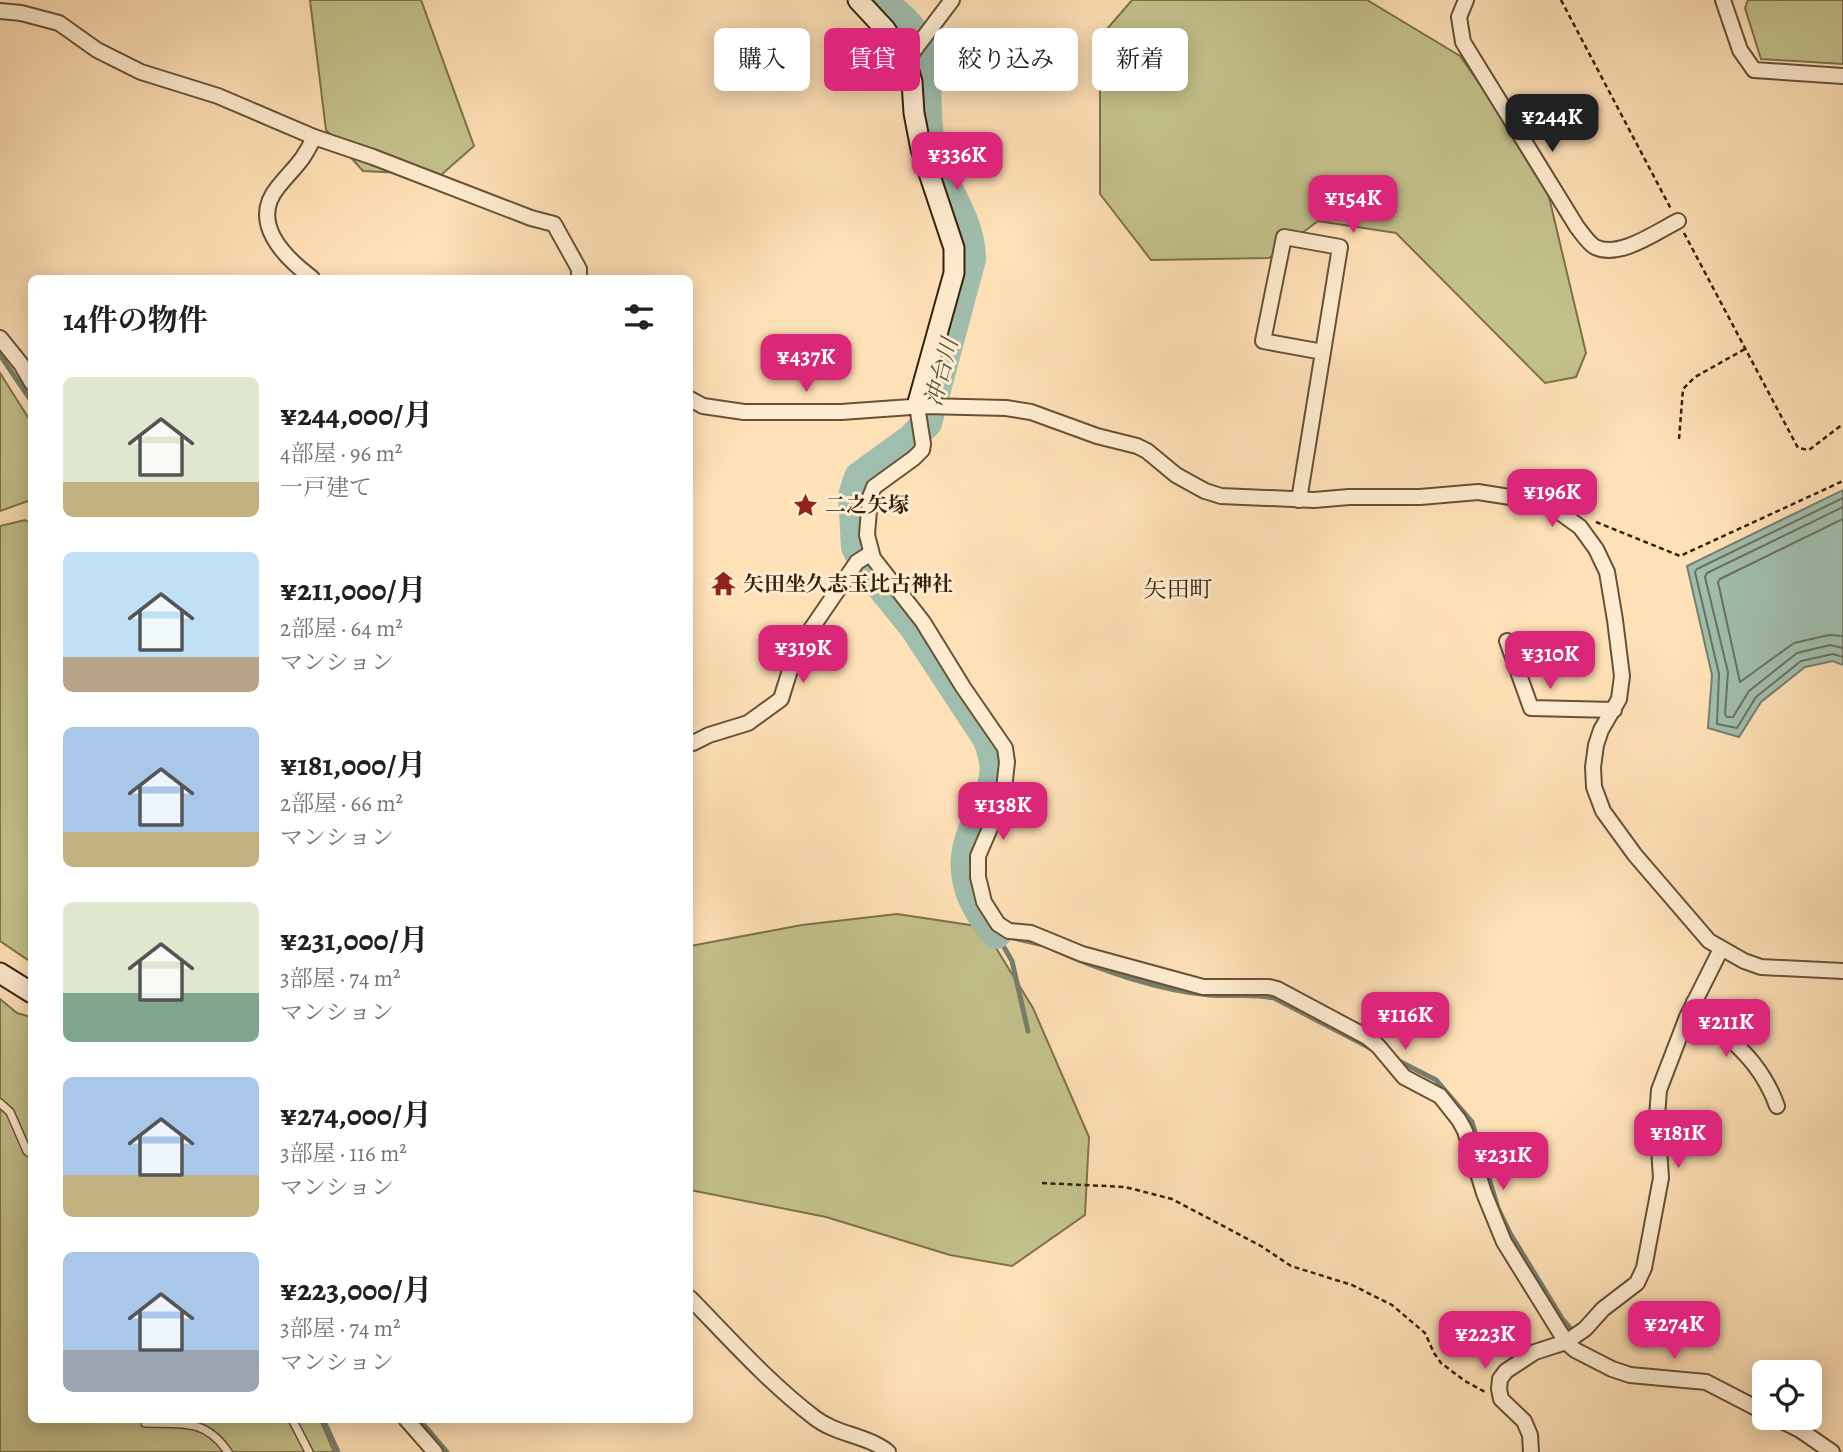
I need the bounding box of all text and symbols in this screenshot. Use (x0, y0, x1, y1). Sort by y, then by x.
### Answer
chip: 購入 (714, 28, 810, 91)
chip: 賃貸 (824, 28, 920, 91)
chip: 絞り込み (934, 28, 1078, 91)
chip: 新着 (1092, 28, 1188, 91)
pin: ¥244K (1503, 94, 1601, 154)
text: ¥244K (1521, 101, 1583, 132)
pin: ¥336K (908, 132, 1006, 192)
text: ¥336K (928, 139, 986, 170)
pin: ¥154K (1304, 176, 1402, 235)
text: ¥154K (1324, 182, 1382, 213)
icon: filters (620, 298, 658, 336)
text: 14件の物件 (63, 300, 208, 340)
water label: 沖台川 (918, 332, 966, 409)
pin: ¥437K (757, 334, 855, 394)
text: ¥437K (777, 341, 835, 372)
text: ¥244,000/月 (280, 395, 433, 435)
icon: home (119, 405, 203, 489)
text: 4部屋 · 96 m² (280, 438, 402, 469)
pin: ¥196K (1503, 470, 1601, 529)
text: 一戸建て (280, 472, 372, 503)
text: ¥196K (1523, 476, 1581, 507)
place icon: 二之矢塚 (791, 491, 819, 519)
place label: 二之矢塚 (825, 491, 909, 519)
text: ¥211,000/月 (280, 570, 426, 610)
temple icon: 矢田坐久志玉比古神社 (709, 570, 737, 598)
place label: 矢田坐久志玉比古神社 (743, 570, 953, 598)
district label: 矢田町 (1144, 574, 1213, 605)
icon: home (119, 580, 203, 664)
text: 2部屋 · 64 m² (280, 613, 403, 644)
pin: ¥319K (754, 626, 852, 685)
text: ¥319K (774, 632, 832, 663)
pin: ¥310K (1501, 632, 1599, 691)
text: ¥310K (1521, 638, 1579, 669)
text: マンション (280, 647, 394, 678)
text: ¥181,000/月 (280, 745, 426, 785)
icon: home (119, 755, 203, 839)
pin: ¥138K (954, 782, 1052, 842)
text: 2部屋 · 66 m² (280, 788, 403, 819)
text: ¥138K (974, 789, 1032, 820)
text: マンション (280, 822, 394, 853)
text: ¥231,000/月 (280, 920, 429, 960)
icon: home (119, 930, 203, 1014)
text: 3部屋 · 74 m² (280, 963, 401, 994)
pin: ¥116K (1356, 992, 1454, 1052)
text: マンション (280, 997, 394, 1028)
text: ¥116K (1377, 999, 1433, 1030)
pin: ¥211K (1677, 1000, 1775, 1059)
text: ¥211K (1698, 1006, 1754, 1037)
text: ¥274,000/月 (280, 1095, 432, 1135)
icon: home (119, 1105, 203, 1189)
pin: ¥181K (1629, 1110, 1727, 1170)
text: ¥181K (1650, 1117, 1706, 1148)
pin: ¥231K (1454, 1132, 1552, 1192)
text: 3部屋 · 116 m² (280, 1138, 407, 1169)
text: ¥231K (1474, 1139, 1532, 1170)
text: マンション (280, 1172, 394, 1203)
text: ¥223,000/月 (280, 1270, 432, 1310)
icon: home (119, 1280, 203, 1364)
pin: ¥274K (1625, 1302, 1723, 1361)
text: ¥274K (1644, 1308, 1704, 1339)
pin: ¥223K (1436, 1312, 1534, 1371)
text: 3部屋 · 74 m² (280, 1313, 401, 1344)
text: ¥223K (1455, 1318, 1515, 1349)
text: マンション (280, 1347, 394, 1378)
map controls (1752, 1360, 1822, 1430)
button: locate (1752, 1360, 1822, 1430)

